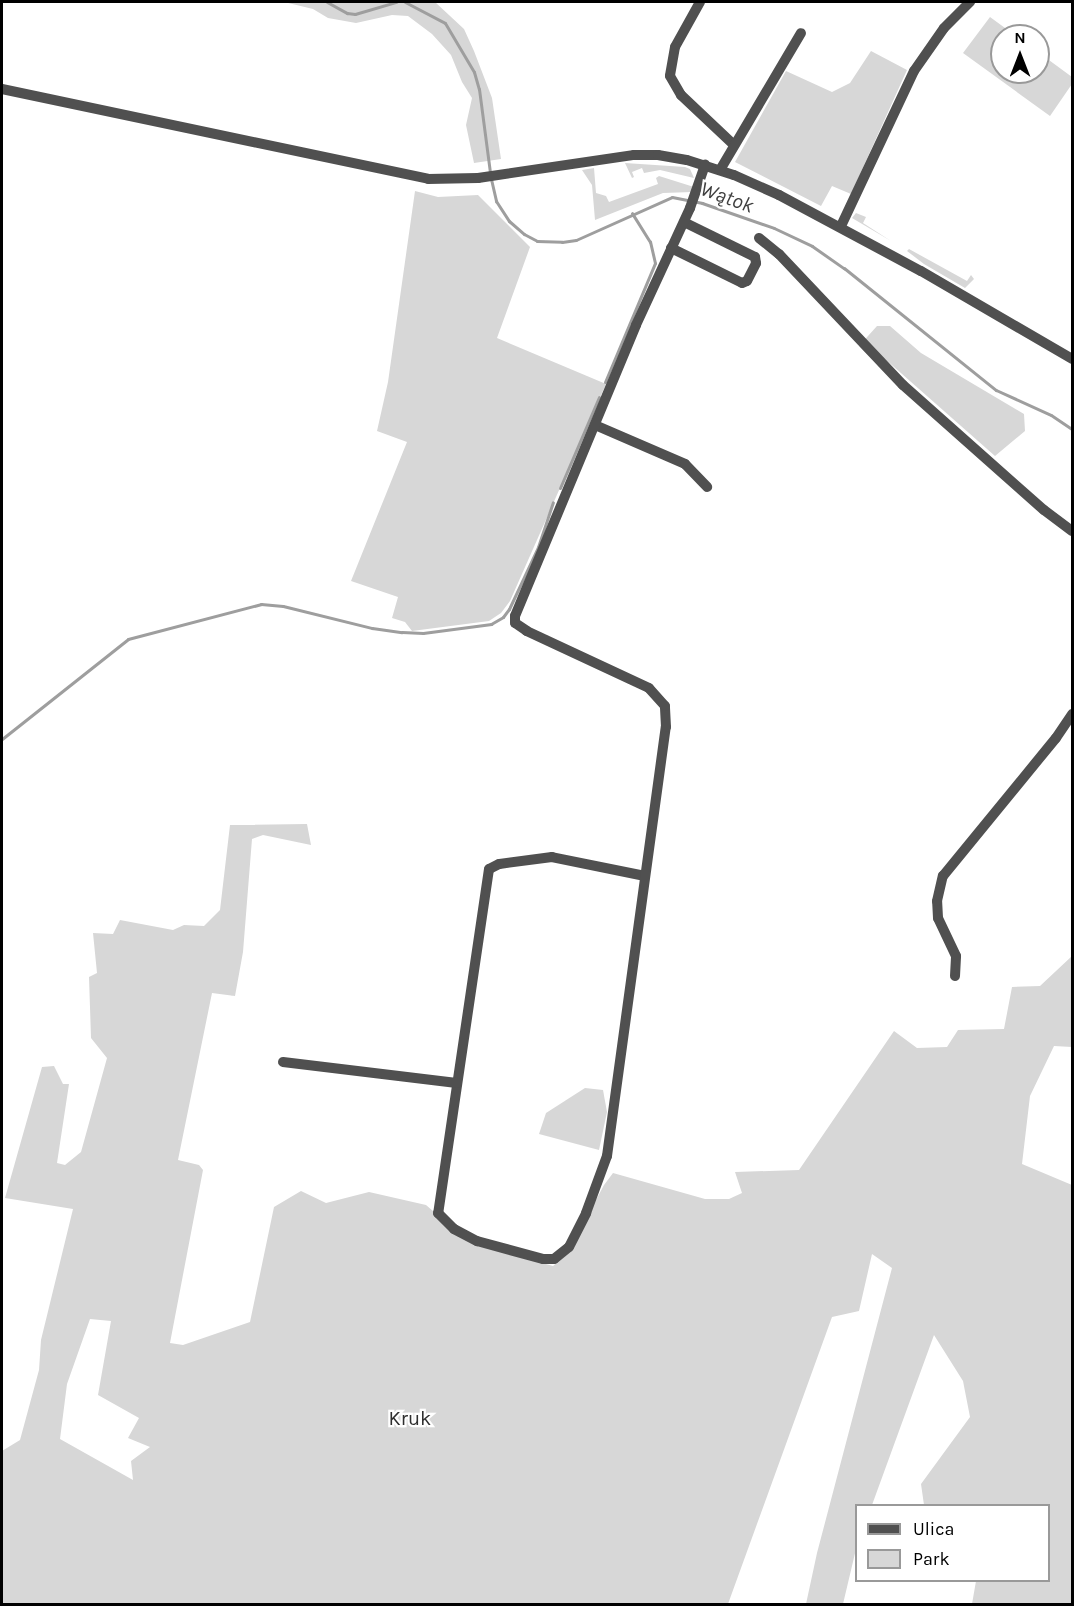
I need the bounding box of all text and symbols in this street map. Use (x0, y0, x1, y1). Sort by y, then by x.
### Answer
north arrow (990, 24, 1050, 84)
text: N (1014, 28, 1026, 47)
water label: Wątok (697, 176, 757, 218)
park label: Kruk (389, 1406, 431, 1430)
legend (855, 1504, 1050, 1582)
text: Ulica (913, 1518, 954, 1540)
text: Park (913, 1548, 950, 1570)

